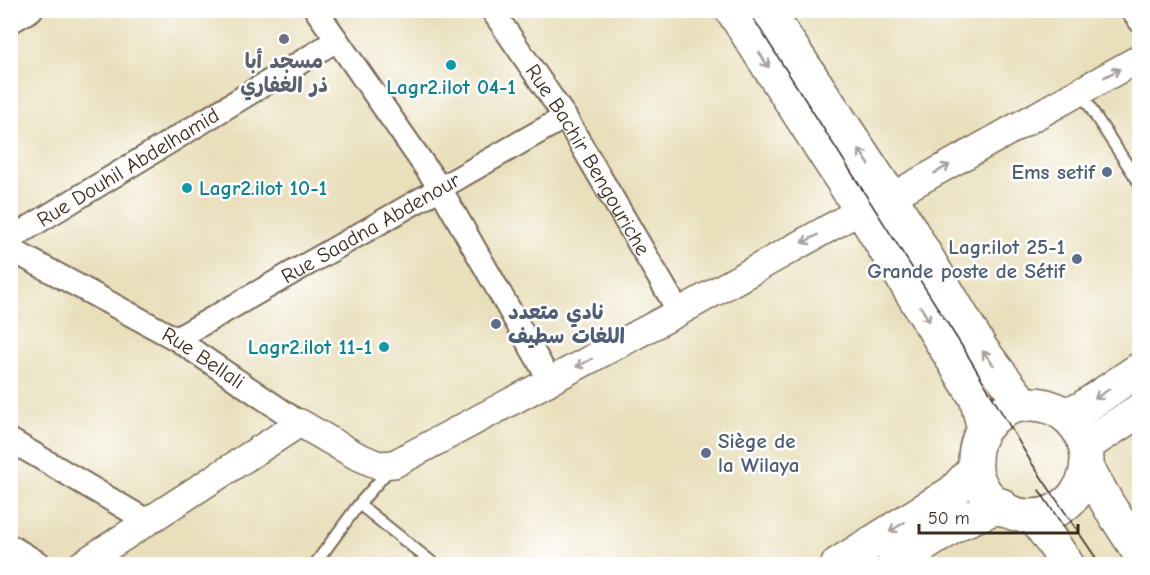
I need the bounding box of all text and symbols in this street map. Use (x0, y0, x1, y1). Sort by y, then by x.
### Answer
marker: مسجد أبا ذر الغفاري (277, 32, 291, 46)
place label: مسجد أبا ذر الغفاري (240, 48, 328, 101)
one-way arrow (757, 51, 770, 68)
marker: Lagr2.ilot 04-1 (444, 58, 458, 72)
street label: Rue Bachir Bengouriche (521, 60, 655, 260)
one-way arrow (1103, 67, 1120, 79)
place label: Lagr2.ilot 04-1 (386, 75, 516, 99)
street label: Rue Douhil Abdelhamid (33, 103, 223, 232)
one-way arrow (858, 149, 870, 165)
place label: Ems setif (1011, 160, 1096, 184)
one-way arrow (933, 163, 950, 175)
marker: Ems setif (1100, 165, 1114, 179)
street label: Rue Saadna Abdenour (277, 167, 465, 288)
place label: Lagr2.ilot 10-1 (199, 176, 327, 200)
marker: Lagr2.ilot 10-1 (180, 181, 194, 195)
one-way arrow (802, 233, 819, 245)
place label: Lagr.ilot 25-1 Grande poste de Sétif (867, 235, 1066, 283)
marker: Lagr.ilot 25-1 Grande poste de Sétif (1070, 252, 1084, 266)
place label: نادي متعدد اللغات سطيف (508, 300, 625, 349)
one-way arrow (919, 305, 931, 322)
marker: نادي متعدد اللغات سطيف (489, 317, 503, 331)
street label: Rue Bellali (158, 322, 249, 394)
place label: Lagr2.ilot 11-1 (248, 335, 372, 359)
marker: Lagr2.ilot 11-1 (377, 340, 391, 354)
one-way arrow (982, 351, 995, 367)
one-way arrow (576, 357, 593, 369)
one-way arrow (1095, 388, 1111, 400)
place label: Siège de la Wilaya (718, 429, 800, 477)
marker: Siège de la Wilaya (699, 446, 713, 460)
scale bar (919, 497, 1078, 535)
text: 50 m (928, 508, 970, 529)
one-way arrow (888, 521, 905, 534)

